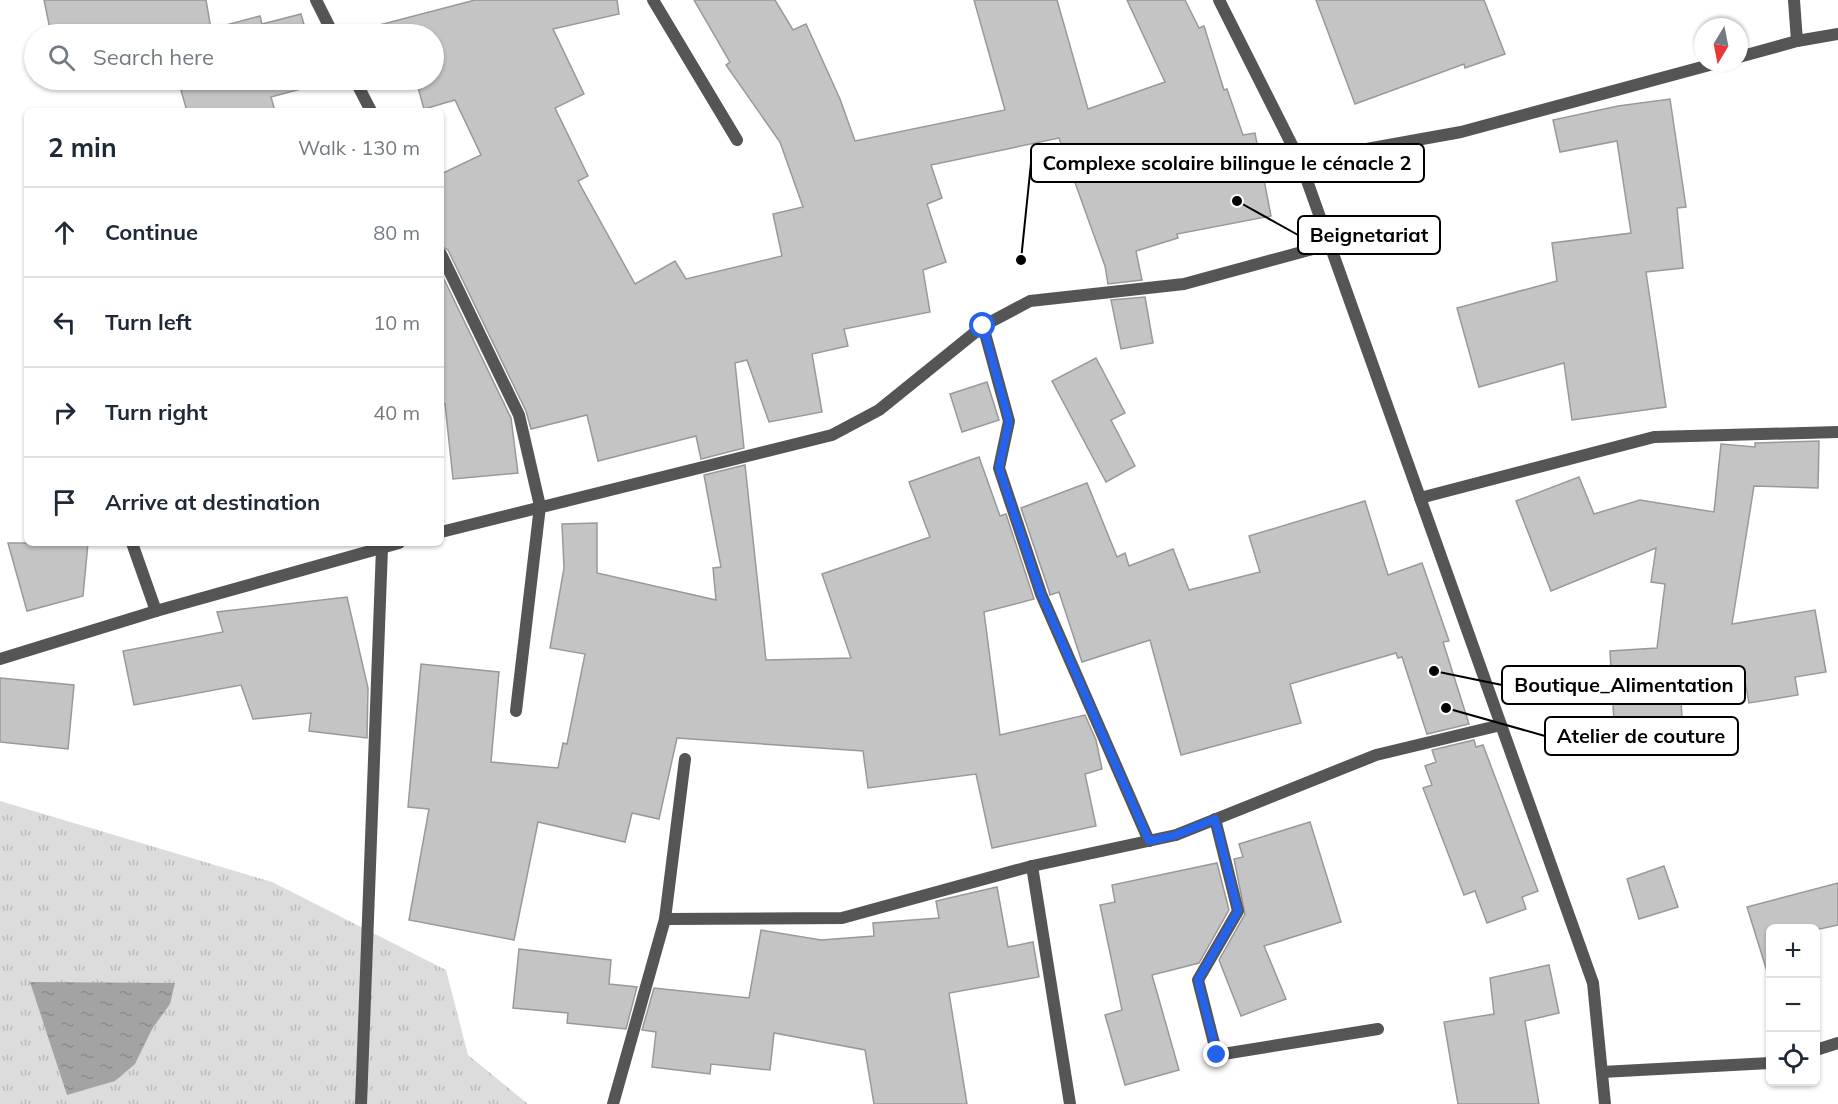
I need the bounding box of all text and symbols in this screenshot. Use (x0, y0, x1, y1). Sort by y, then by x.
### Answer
north arrow (1694, 18, 1748, 72)
search box (24, 24, 444, 90)
icon: search (45, 41, 78, 74)
text: Search here (93, 43, 214, 71)
text: 2 min (48, 131, 117, 164)
text: Walk · 130 m (298, 135, 420, 160)
callout: Complexe scolaire bilingue le cénacle 2 (1031, 144, 1424, 182)
text: Complexe scolaire bilingue le cénacle 2 (1043, 150, 1411, 175)
icon: ahead (48, 216, 81, 249)
callout: Beignetariat (1298, 216, 1440, 254)
text: Continue (105, 218, 198, 246)
text: 80 m (373, 220, 420, 245)
text: Beignetariat (1310, 222, 1429, 247)
icon: left (48, 306, 81, 339)
text: Turn left (105, 308, 192, 336)
text: 10 m (373, 310, 420, 335)
route start (969, 312, 995, 338)
icon: right (48, 396, 81, 429)
text: Turn right (105, 398, 208, 426)
text: 40 m (373, 400, 420, 425)
icon: arrive (48, 486, 81, 519)
text: Arrive at destination (105, 488, 320, 516)
callout: Boutique_Alimentation (1502, 666, 1745, 704)
text: Boutique_Alimentation (1514, 672, 1734, 697)
callout: Atelier de couture (1545, 717, 1738, 755)
text: Atelier de couture (1557, 723, 1725, 748)
map controls (1766, 924, 1820, 1086)
button: + (1766, 924, 1820, 978)
button: − (1766, 978, 1820, 1032)
button: locate (1766, 1032, 1820, 1086)
route end (1203, 1041, 1229, 1067)

